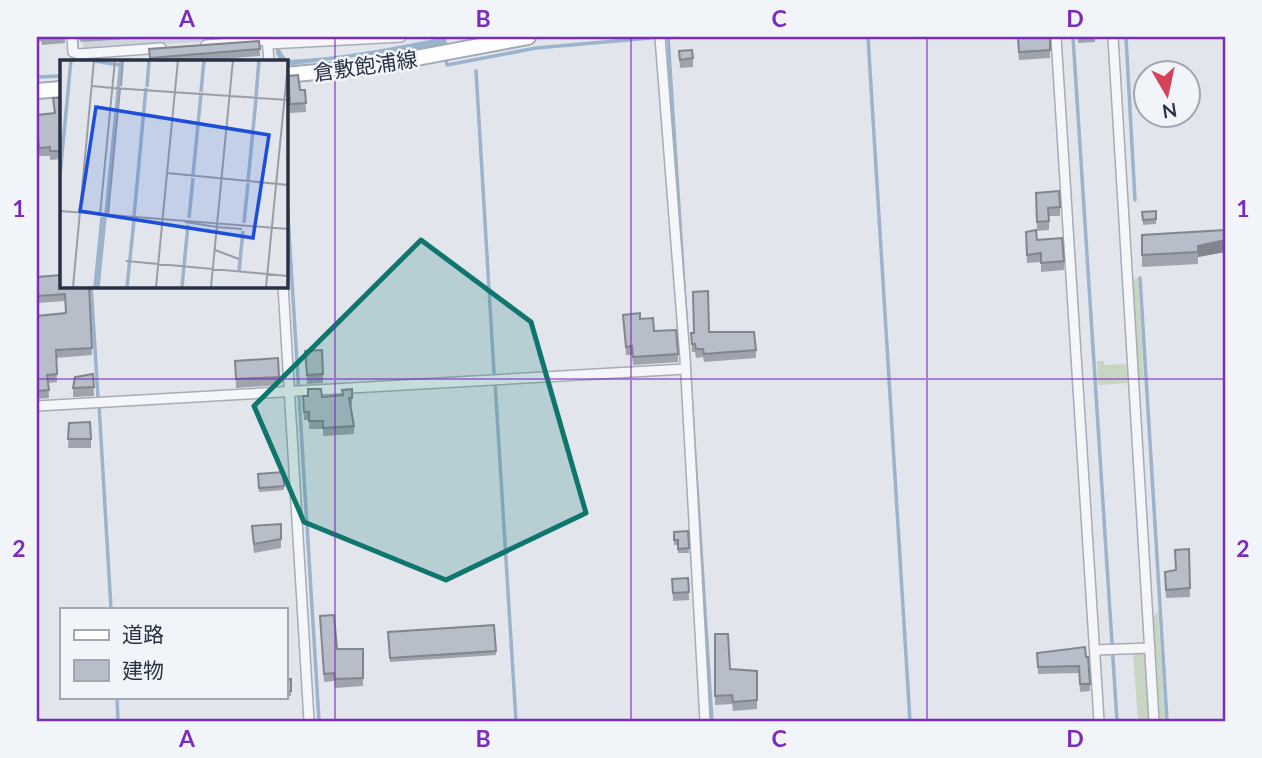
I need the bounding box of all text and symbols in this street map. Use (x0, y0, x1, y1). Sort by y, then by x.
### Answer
text: A (178, 4, 196, 32)
text: B (475, 4, 491, 32)
text: C (771, 4, 787, 32)
text: D (1066, 4, 1084, 32)
street label: 倉敷飽浦線 (311, 45, 419, 85)
inset map (60, 60, 287, 287)
north arrow (1132, 60, 1202, 130)
text: N (1161, 99, 1179, 124)
text: 1 (12, 194, 26, 222)
text: 1 (1236, 194, 1250, 222)
text: 2 (12, 534, 26, 562)
text: 2 (1236, 534, 1250, 562)
legend (60, 608, 287, 698)
text: 道路 (122, 621, 164, 646)
text: 建物 (122, 657, 164, 682)
text: A (178, 724, 196, 752)
text: B (475, 724, 491, 752)
text: C (771, 724, 787, 752)
text: D (1066, 724, 1084, 752)

